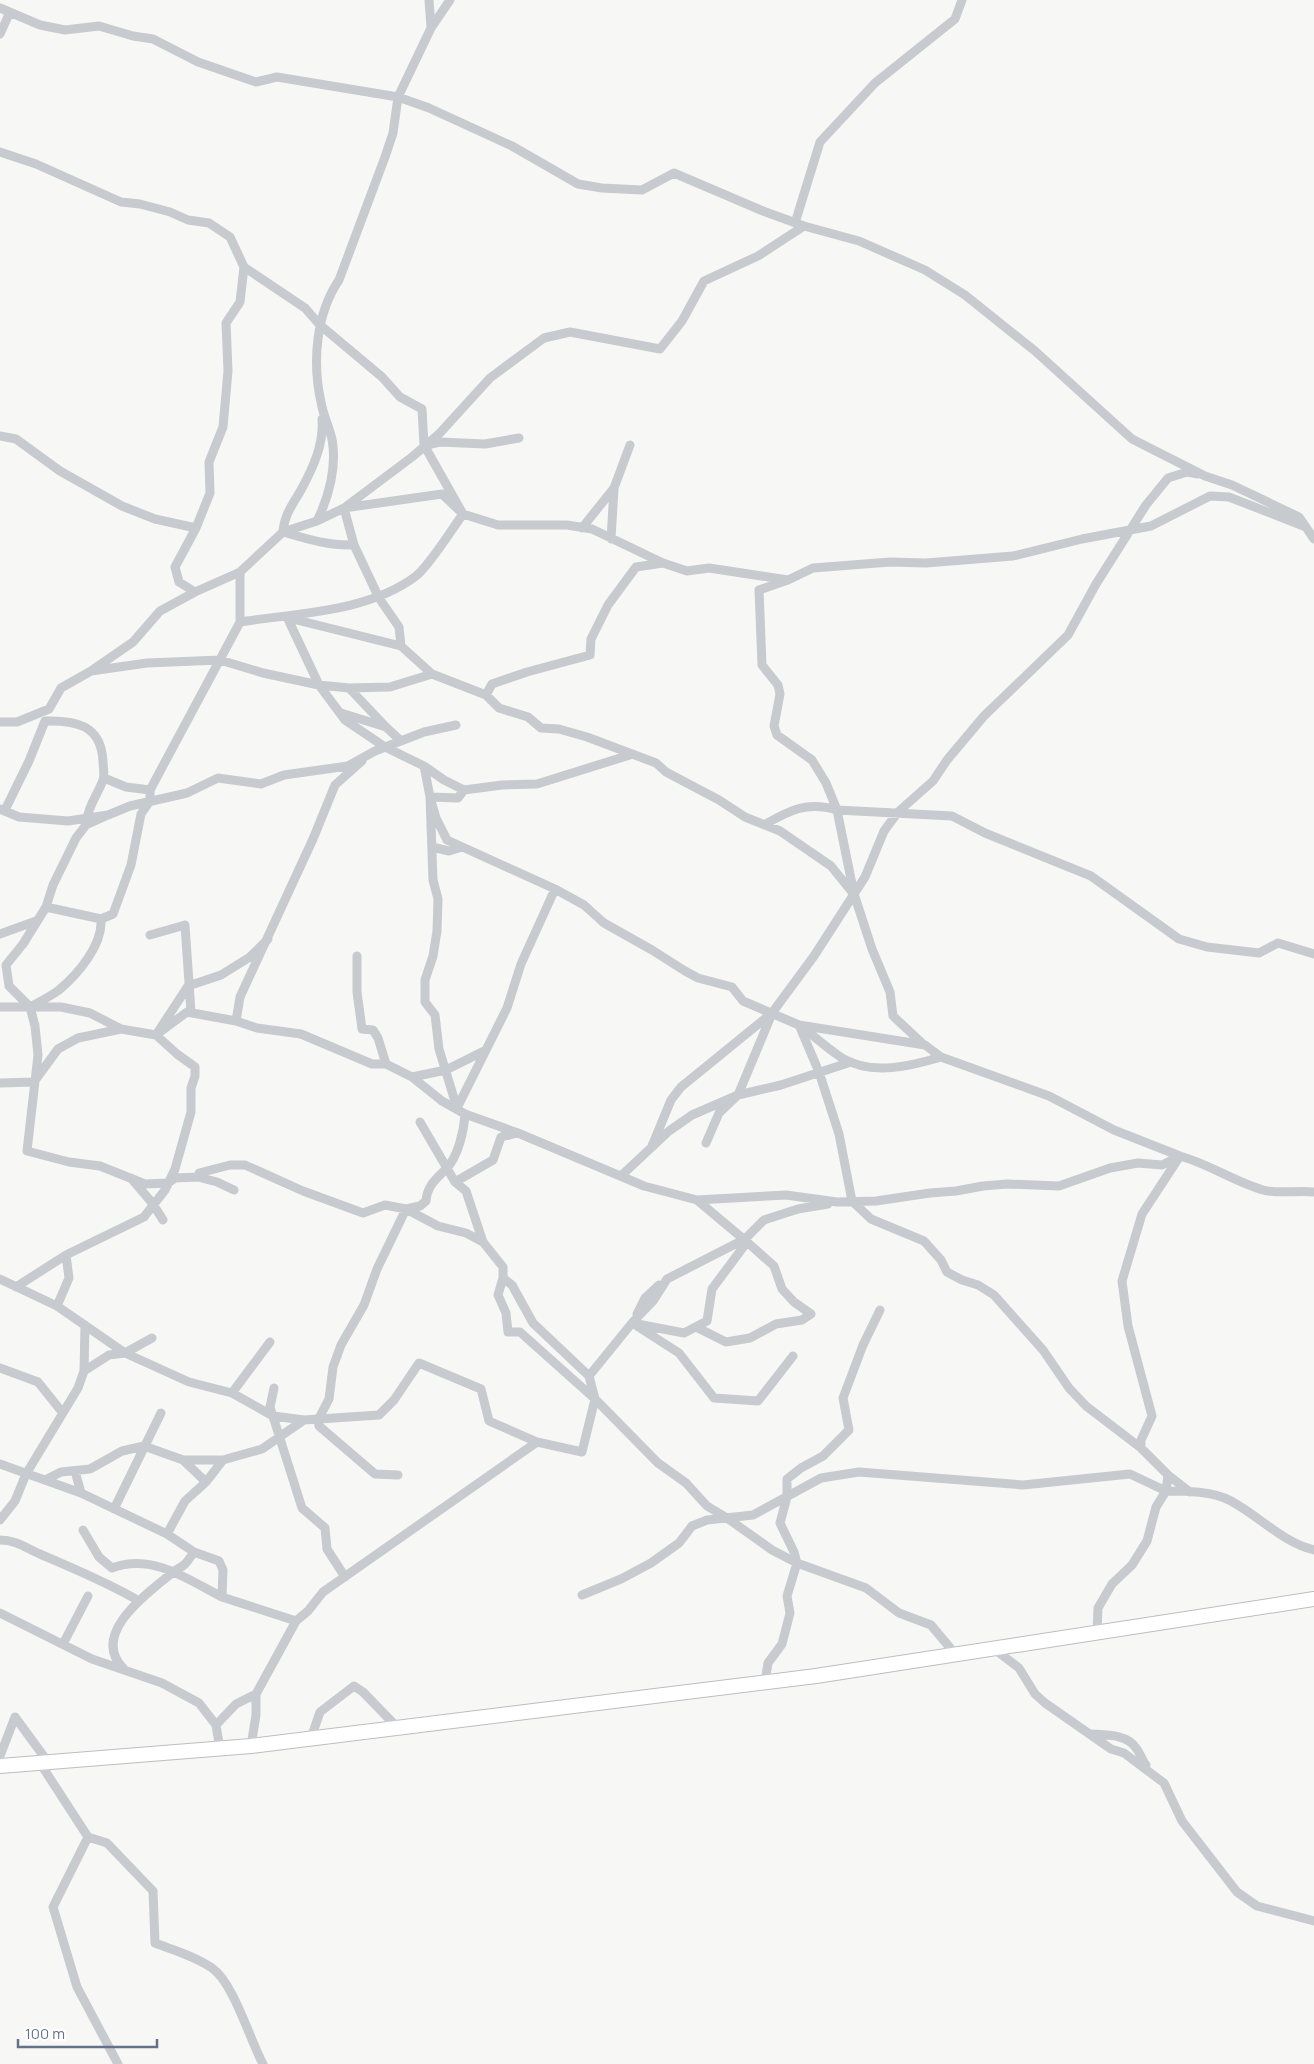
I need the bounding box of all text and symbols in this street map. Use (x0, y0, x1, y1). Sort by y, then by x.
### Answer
scale bar (18, 2016, 156, 2048)
text: 100 m (25, 2023, 65, 2044)

